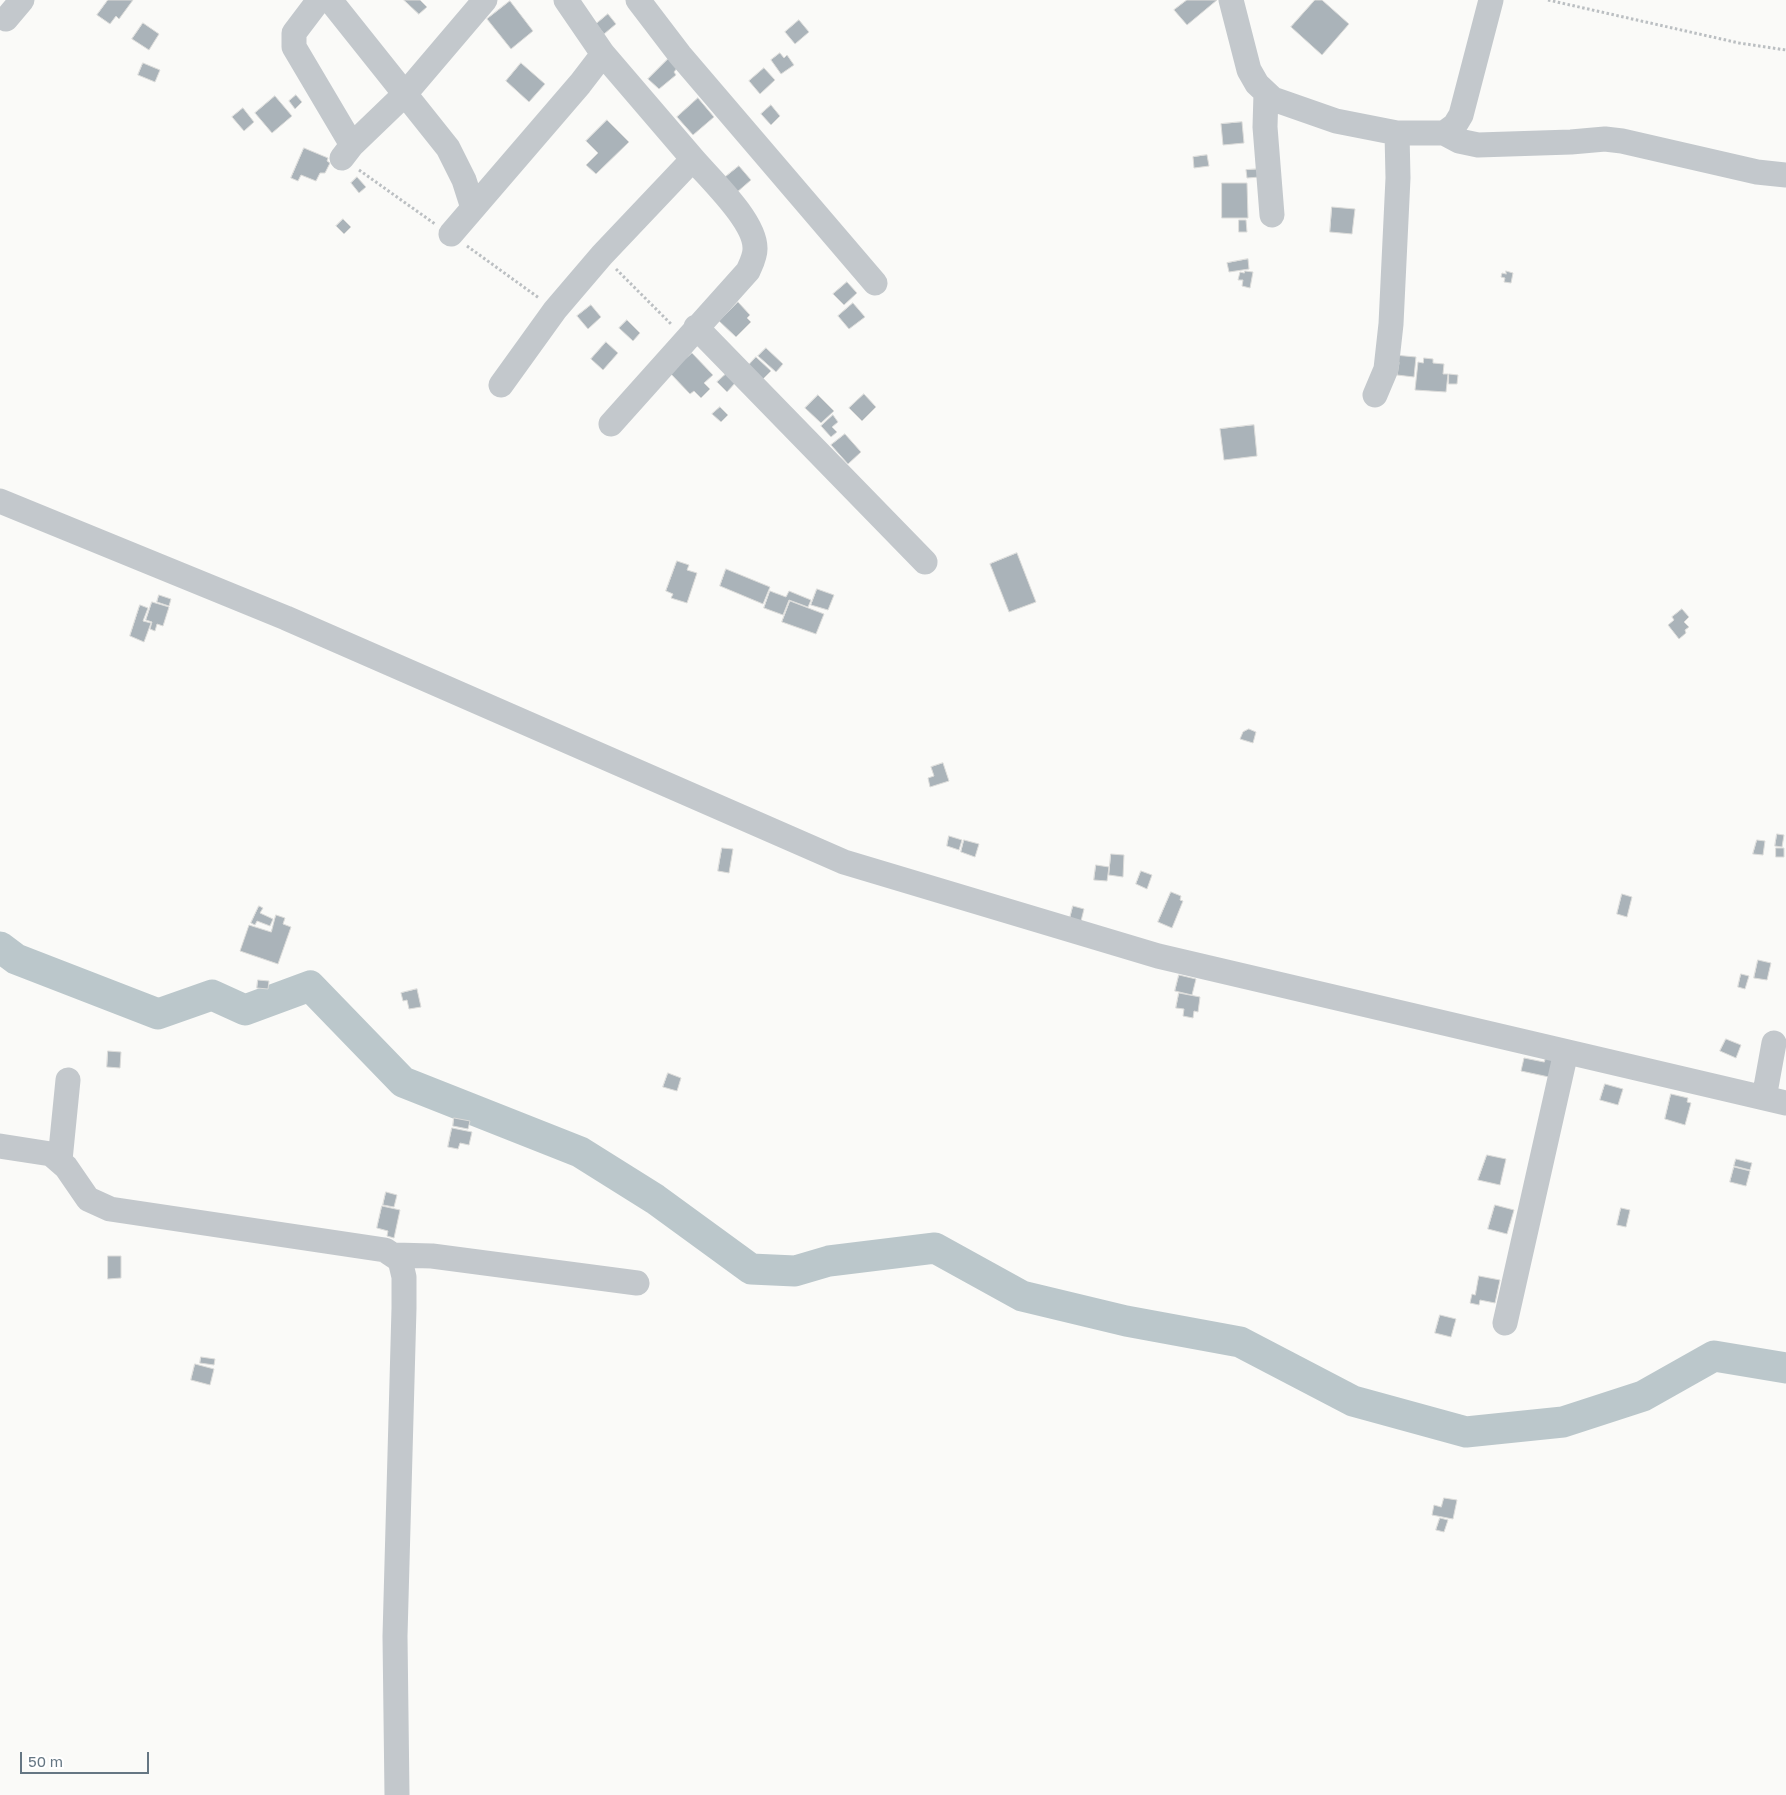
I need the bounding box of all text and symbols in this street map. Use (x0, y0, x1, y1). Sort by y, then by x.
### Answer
scale bar (22, 1742, 151, 1774)
text: 50 m (28, 1752, 63, 1770)

